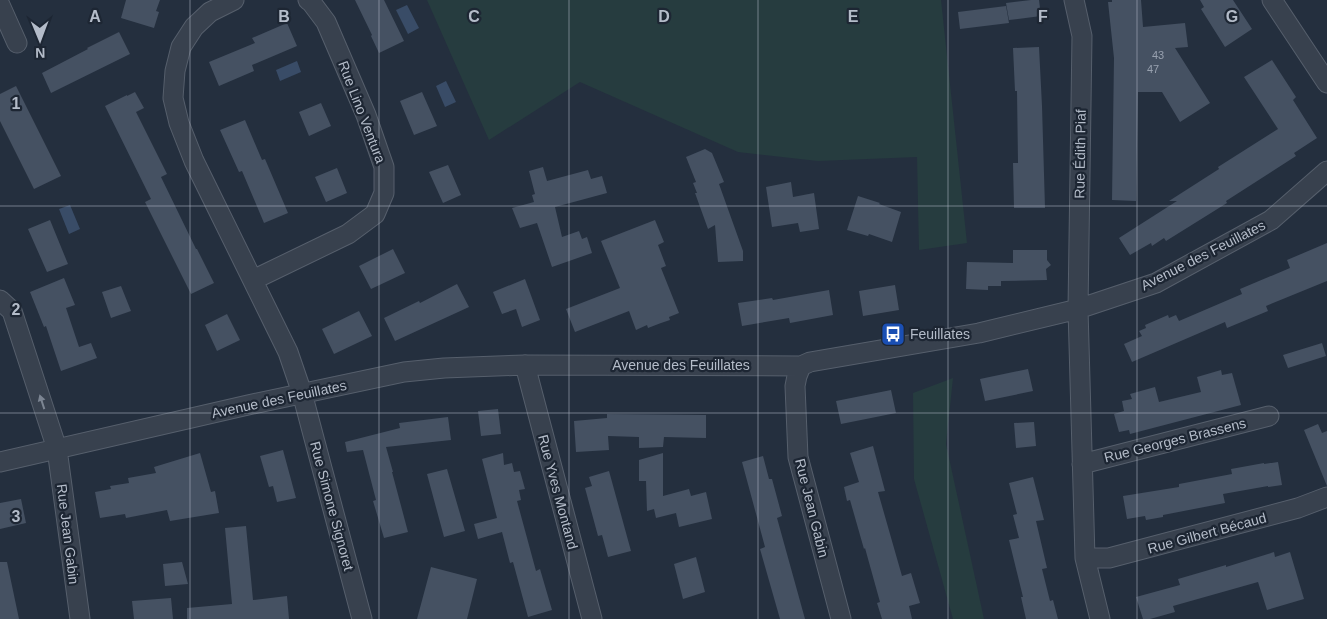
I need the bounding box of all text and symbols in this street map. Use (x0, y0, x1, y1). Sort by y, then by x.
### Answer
text: A (89, 8, 101, 25)
text: B (278, 8, 290, 25)
text: C (468, 8, 480, 25)
text: D (658, 8, 670, 25)
text: E (848, 8, 859, 25)
text: F (1038, 8, 1048, 25)
text: G (1226, 8, 1238, 25)
north arrow (15, 15, 65, 65)
text: N (35, 45, 45, 61)
house number: 43 (1152, 49, 1164, 61)
street label: Rue Lino Ventura (335, 59, 389, 166)
house number: 47 (1147, 63, 1159, 75)
text: 1 (12, 95, 21, 112)
street label: Rue Édith Piaf (1071, 109, 1089, 199)
street label: Avenue des Feuillates (1138, 217, 1268, 293)
text: 2 (12, 301, 21, 318)
bus stop icon: Feuillates (880, 321, 906, 347)
place label: Feuillates (910, 326, 970, 342)
street label: Avenue des Feuillates (612, 357, 750, 373)
street label: Avenue des Feuillates (210, 377, 348, 421)
one-way arrow (38, 395, 45, 410)
street label: Rue Georges Brassens (1102, 415, 1248, 465)
street label: Rue Yves Montand (535, 433, 581, 551)
street label: Rue Simone Signoret (307, 440, 357, 572)
street label: Rue Jean Gabin (792, 457, 832, 559)
street label: Rue Jean Gabin (54, 483, 82, 585)
text: 3 (12, 508, 21, 525)
street label: Rue Gilbert Bécaud (1146, 509, 1268, 557)

